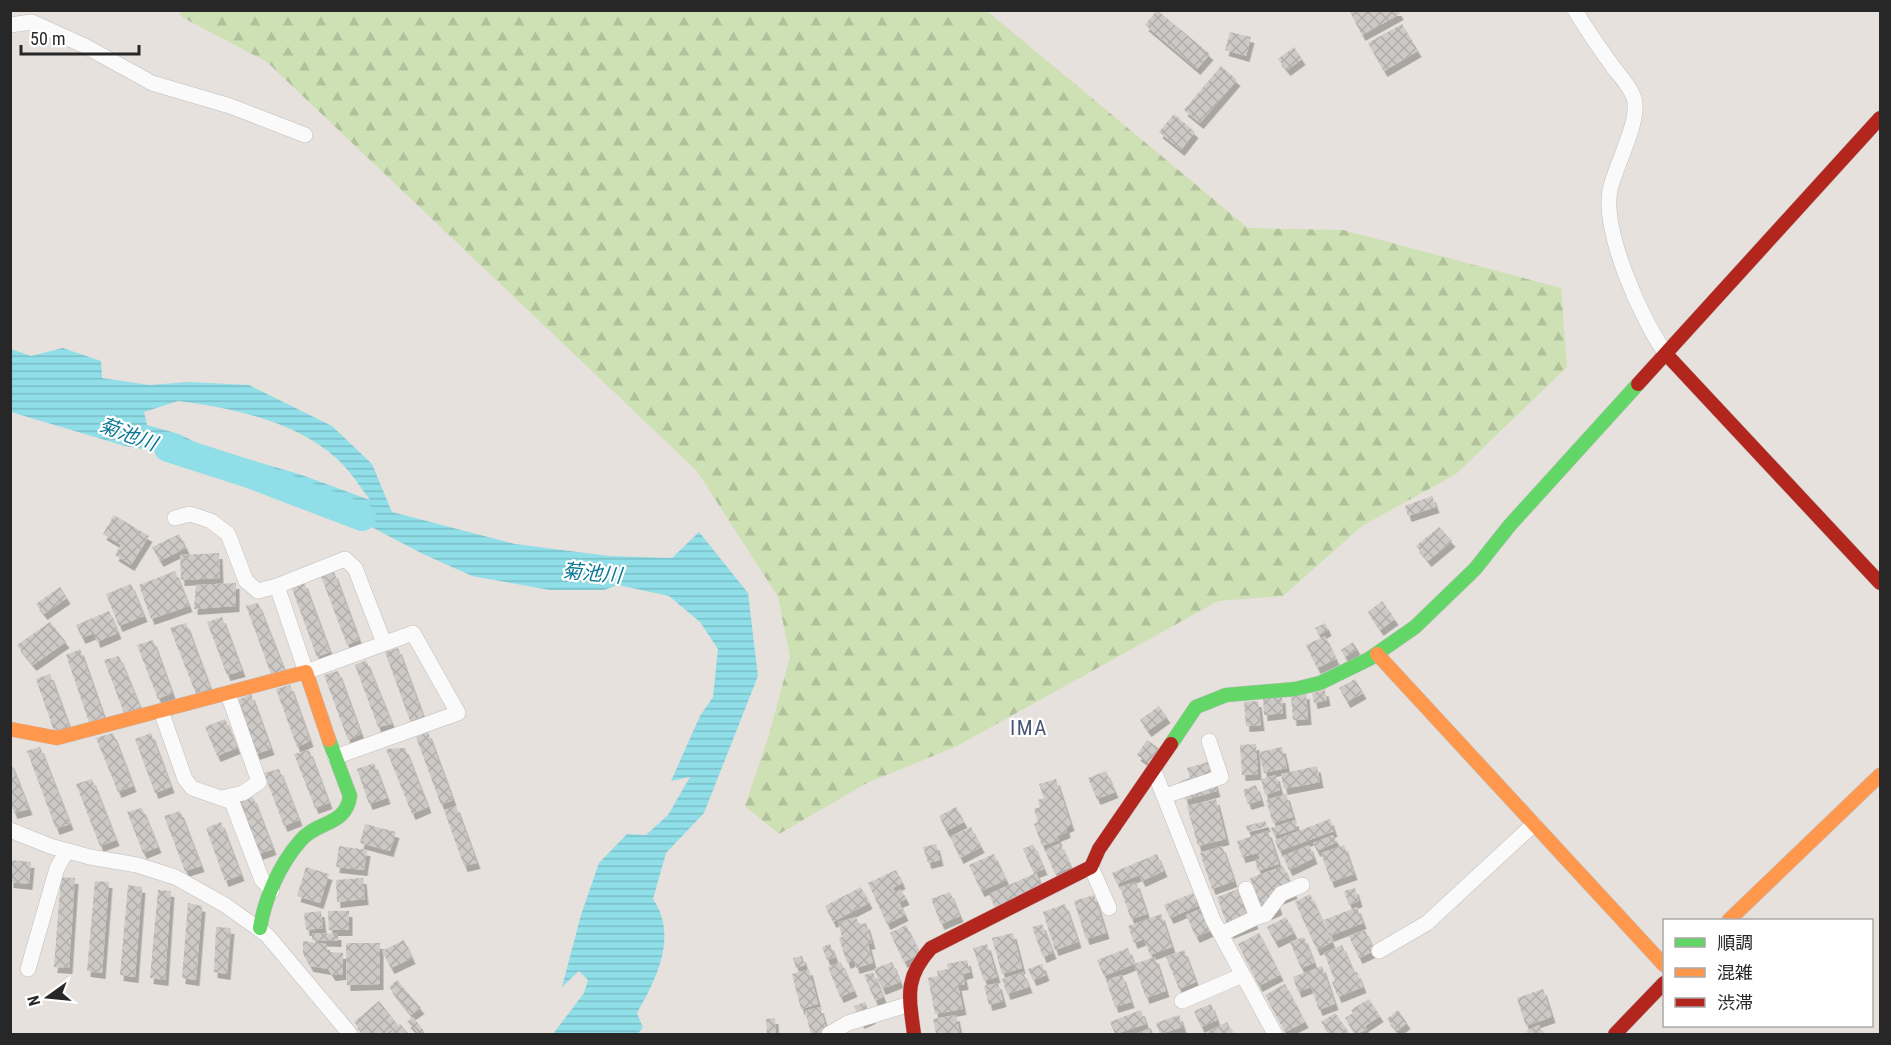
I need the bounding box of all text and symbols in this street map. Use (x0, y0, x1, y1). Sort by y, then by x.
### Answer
scale bar (21, 18, 140, 56)
text: 50 m (30, 28, 65, 49)
water label: 菊池川 (96, 412, 162, 456)
water label: 菊池川 (561, 558, 625, 588)
district label: IMA (1010, 716, 1048, 740)
legend (1663, 919, 1873, 1027)
text: 順調 (1717, 932, 1753, 953)
text: 混雑 (1717, 962, 1753, 983)
north arrow (18, 967, 78, 1027)
text: 渋滞 (1717, 992, 1753, 1013)
text: N (24, 994, 44, 1008)

